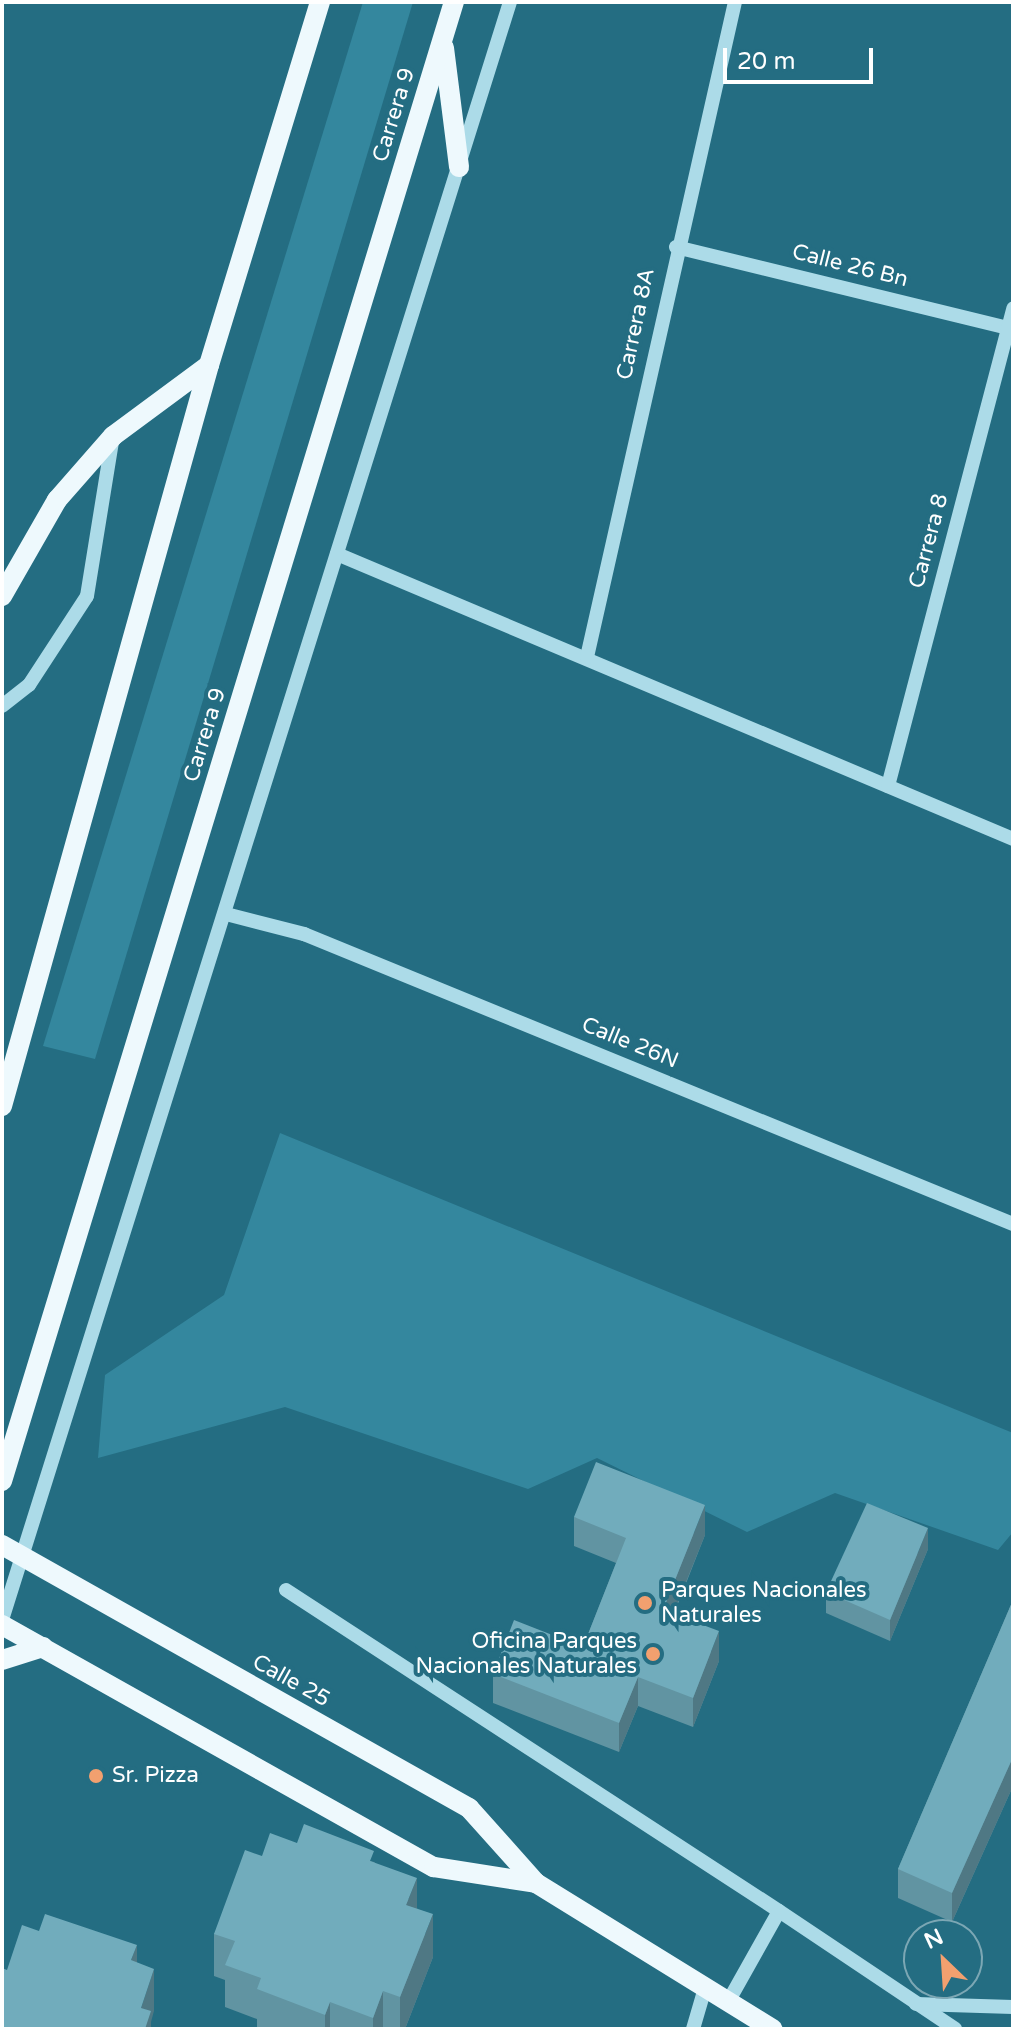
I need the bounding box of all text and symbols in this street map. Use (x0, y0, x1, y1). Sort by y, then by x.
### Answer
scale bar (727, 32, 877, 82)
text: 20 m (737, 47, 795, 76)
street label: Carrera 9 (367, 65, 421, 165)
street label: Calle 26 Bn (789, 239, 911, 293)
street label: Carrera 8A (611, 266, 661, 382)
street label: Carrera 8 (904, 491, 954, 591)
street label: Carrera 9 (178, 685, 232, 785)
street label: Calle 26N (578, 1012, 682, 1074)
place label: Parques Nacionales Naturales (661, 1577, 867, 1628)
marker: Parques Nacionales Naturales (636, 1594, 654, 1612)
place label: Oficina Parques Nacionales Naturales (416, 1628, 637, 1680)
marker: Oficina Parques Nacionales Naturales (644, 1645, 662, 1663)
street label: Calle 25 (248, 1649, 334, 1713)
place label: Sr. Pizza (112, 1763, 199, 1789)
marker: Sr. Pizza (87, 1767, 105, 1785)
north arrow (903, 1919, 983, 1999)
text: N (920, 1924, 947, 1955)

